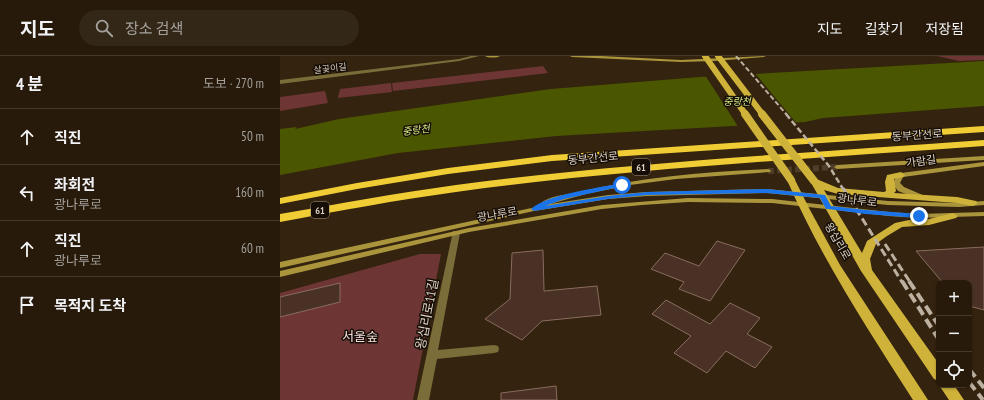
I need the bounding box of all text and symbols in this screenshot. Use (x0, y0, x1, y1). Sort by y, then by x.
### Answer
search box (79, 10, 359, 46)
text: 지도 (20, 17, 55, 41)
icon: search (93, 17, 115, 39)
text: 장소 검색 (125, 19, 183, 38)
text: 지도 (817, 20, 843, 38)
text: 길찾기 (865, 20, 903, 38)
text: 저장됨 (925, 20, 964, 38)
street label: 살곶이길 (313, 61, 347, 75)
text: 4 분 (16, 73, 43, 95)
text: 도보 · 270 m (203, 75, 264, 92)
water label: 중랑천 (723, 95, 753, 108)
water label: 중랑천 (402, 122, 432, 138)
icon: ahead (16, 126, 38, 148)
street label: 동부간선로 (891, 126, 943, 144)
text: 직진 (54, 128, 82, 147)
text: 50 m (241, 128, 264, 145)
street label: 동부간선로 (567, 148, 619, 168)
street label: 가람길 (905, 152, 937, 170)
road number: 61 (632, 159, 650, 175)
text: 좌회전 (54, 175, 95, 194)
route start (613, 176, 631, 194)
icon: left (16, 182, 38, 204)
text: 160 m (235, 184, 264, 201)
street label: 광나루로 (836, 191, 878, 209)
text: 광나루로 (54, 196, 102, 213)
road number: 61 (311, 202, 329, 218)
street label: 광나루로 (476, 204, 518, 224)
route end (910, 207, 928, 225)
street label: 왕십리로 (822, 220, 854, 262)
text: 직진 (54, 231, 82, 250)
icon: ahead (16, 238, 38, 260)
text: 60 m (241, 240, 264, 257)
text: 광나루로 (54, 252, 102, 269)
street label: 왕십리로11길 (412, 277, 442, 351)
map controls (936, 280, 972, 388)
button: + (936, 280, 972, 316)
icon: arrive (16, 294, 38, 316)
text: 목적지 도착 (54, 296, 126, 315)
button: − (936, 316, 972, 352)
park label: 서울숲 (342, 328, 378, 345)
button: locate (936, 352, 972, 388)

